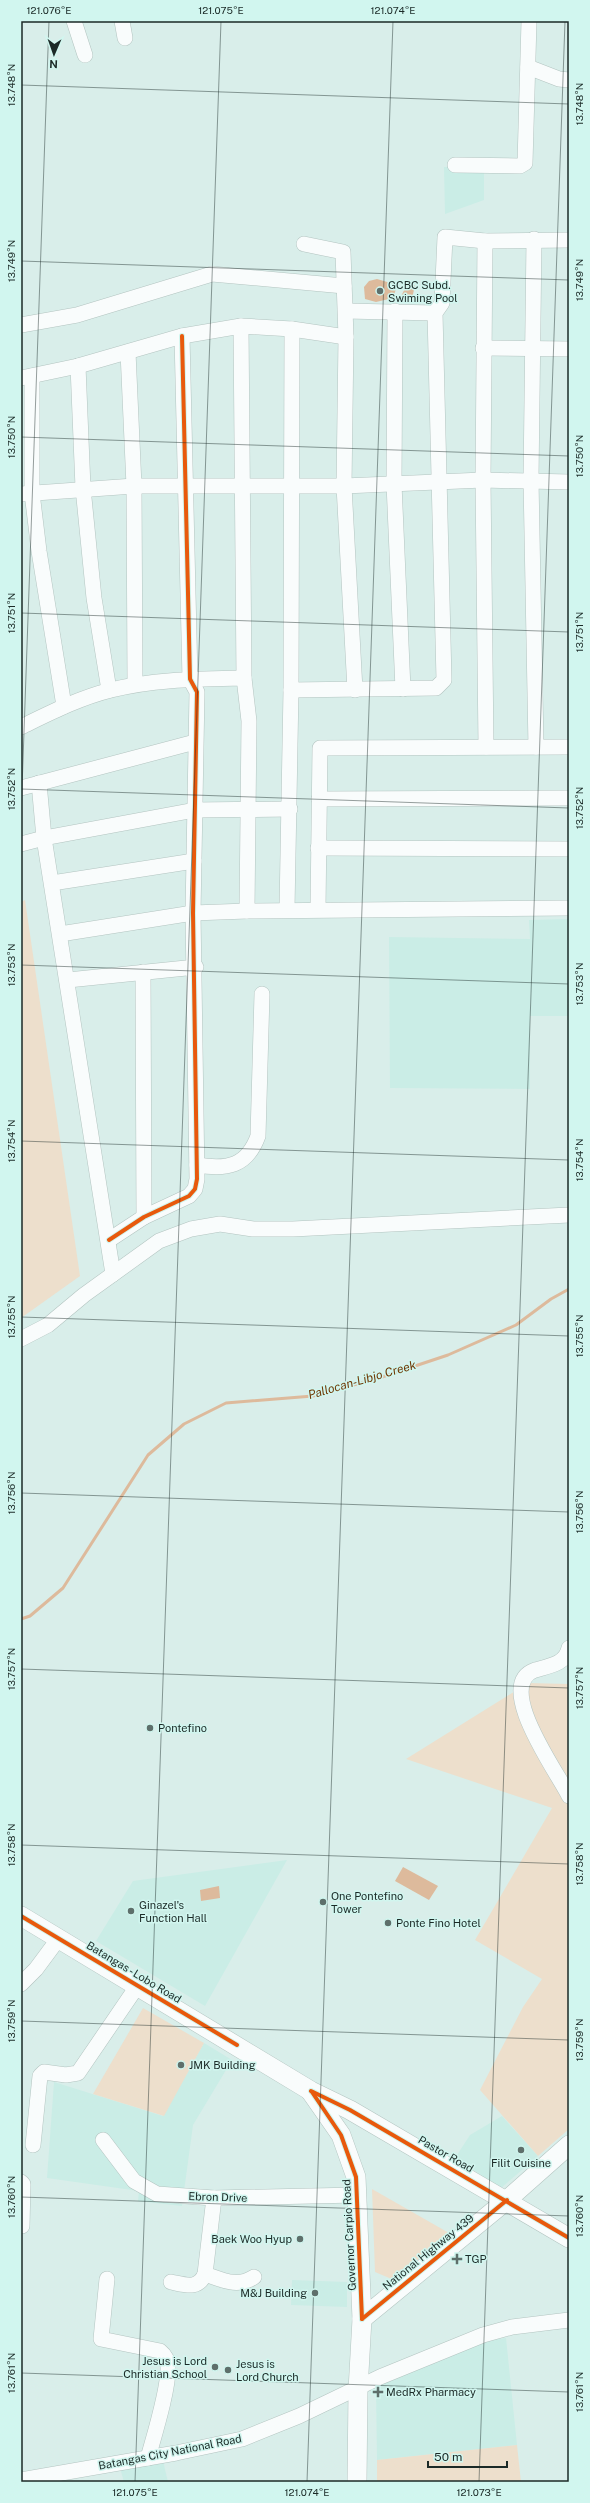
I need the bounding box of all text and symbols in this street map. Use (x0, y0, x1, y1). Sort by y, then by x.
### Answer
text: 121.076°E (26, 4, 72, 16)
text: 121.075°E (198, 4, 244, 16)
text: 121.074°E (370, 4, 416, 16)
north arrow (34, 34, 74, 74)
text: N (49, 58, 58, 70)
text: 13.748°N (5, 64, 17, 106)
text: 13.748°N (573, 83, 585, 125)
text: 13.749°N (5, 240, 17, 282)
text: 13.749°N (573, 259, 585, 301)
place label: GCBC Subd. Swiming Pool (388, 279, 458, 304)
marker: GCBC Subd. Swiming Pool (375, 286, 385, 296)
text: 13.750°N (5, 416, 17, 458)
text: 13.750°N (573, 435, 585, 477)
text: 13.751°N (5, 593, 17, 633)
text: 13.751°N (573, 612, 585, 652)
text: 13.752°N (5, 768, 17, 810)
text: 13.752°N (573, 787, 585, 829)
text: 13.753°N (5, 944, 17, 987)
text: 13.753°N (573, 963, 585, 1006)
text: 13.754°N (5, 1120, 17, 1162)
text: 13.754°N (573, 1139, 585, 1181)
text: 13.755°N (5, 1295, 17, 1339)
text: 13.755°N (573, 1314, 585, 1358)
water label: Pallocan-Libjo Creek (306, 1358, 418, 1402)
text: 13.756°N (5, 1472, 17, 1514)
text: 13.756°N (573, 1491, 585, 1533)
text: 13.757°N (5, 1648, 17, 1690)
text: 13.757°N (573, 1667, 585, 1709)
place label: Pontefino (158, 1722, 207, 1734)
marker: Pontefino (145, 1723, 155, 1733)
text: 13.758°N (5, 1823, 17, 1867)
text: 13.758°N (573, 1842, 585, 1886)
place label: One Pontefino Tower (331, 1890, 403, 1915)
marker: One Pontefino Tower (318, 1897, 328, 1907)
place label: Ginazel's Function Hall (139, 1899, 207, 1924)
marker: Ginazel's Function Hall (126, 1906, 136, 1916)
place label: Ponte Fino Hotel (396, 1917, 481, 1929)
marker: Ponte Fino Hotel (383, 1918, 393, 1928)
street label: Batangas - Lobo Road (84, 1939, 184, 2005)
text: 13.759°N (5, 2000, 17, 2042)
text: 13.759°N (573, 2019, 585, 2061)
place label: JMK Building (189, 2059, 256, 2071)
marker: JMK Building (176, 2060, 186, 2070)
street label: Pastor Road (416, 2133, 476, 2175)
marker: Filit Cuisine (516, 2145, 526, 2155)
place label: Filit Cuisine (491, 2157, 551, 2169)
text: 13.760°N (5, 2176, 17, 2218)
street label: Governor Carpio Road (340, 2179, 358, 2291)
street label: Ebron Drive (188, 2190, 248, 2204)
text: 13.760°N (573, 2195, 585, 2237)
street label: National Highway 439 (380, 2212, 476, 2292)
place label: Baek Woo Hyup (211, 2233, 292, 2245)
marker: Baek Woo Hyup (295, 2234, 305, 2244)
place label: TGP (465, 2253, 487, 2265)
marker: TGP (452, 2254, 462, 2264)
place label: M&J Building (240, 2287, 307, 2299)
marker: M&J Building (310, 2288, 320, 2298)
text: 13.761°N (5, 2353, 17, 2393)
place label: Jesus is Lord Christian School (123, 2355, 207, 2380)
place label: Jesus is Lord Church (236, 2358, 299, 2383)
marker: Jesus is Lord Christian School (210, 2362, 220, 2372)
marker: Jesus is Lord Church (223, 2365, 233, 2375)
text: 13.761°N (573, 2372, 585, 2412)
place label: MedRx Pharmacy (386, 2386, 476, 2398)
marker: MedRx Pharmacy (373, 2387, 383, 2397)
street label: Batangas City National Road (97, 2432, 243, 2472)
scale bar (428, 2443, 507, 2469)
text: 50 m (434, 2450, 462, 2464)
text: 121.075°E (112, 2486, 158, 2498)
text: 121.074°E (284, 2486, 330, 2498)
text: 121.073°E (456, 2486, 502, 2498)

